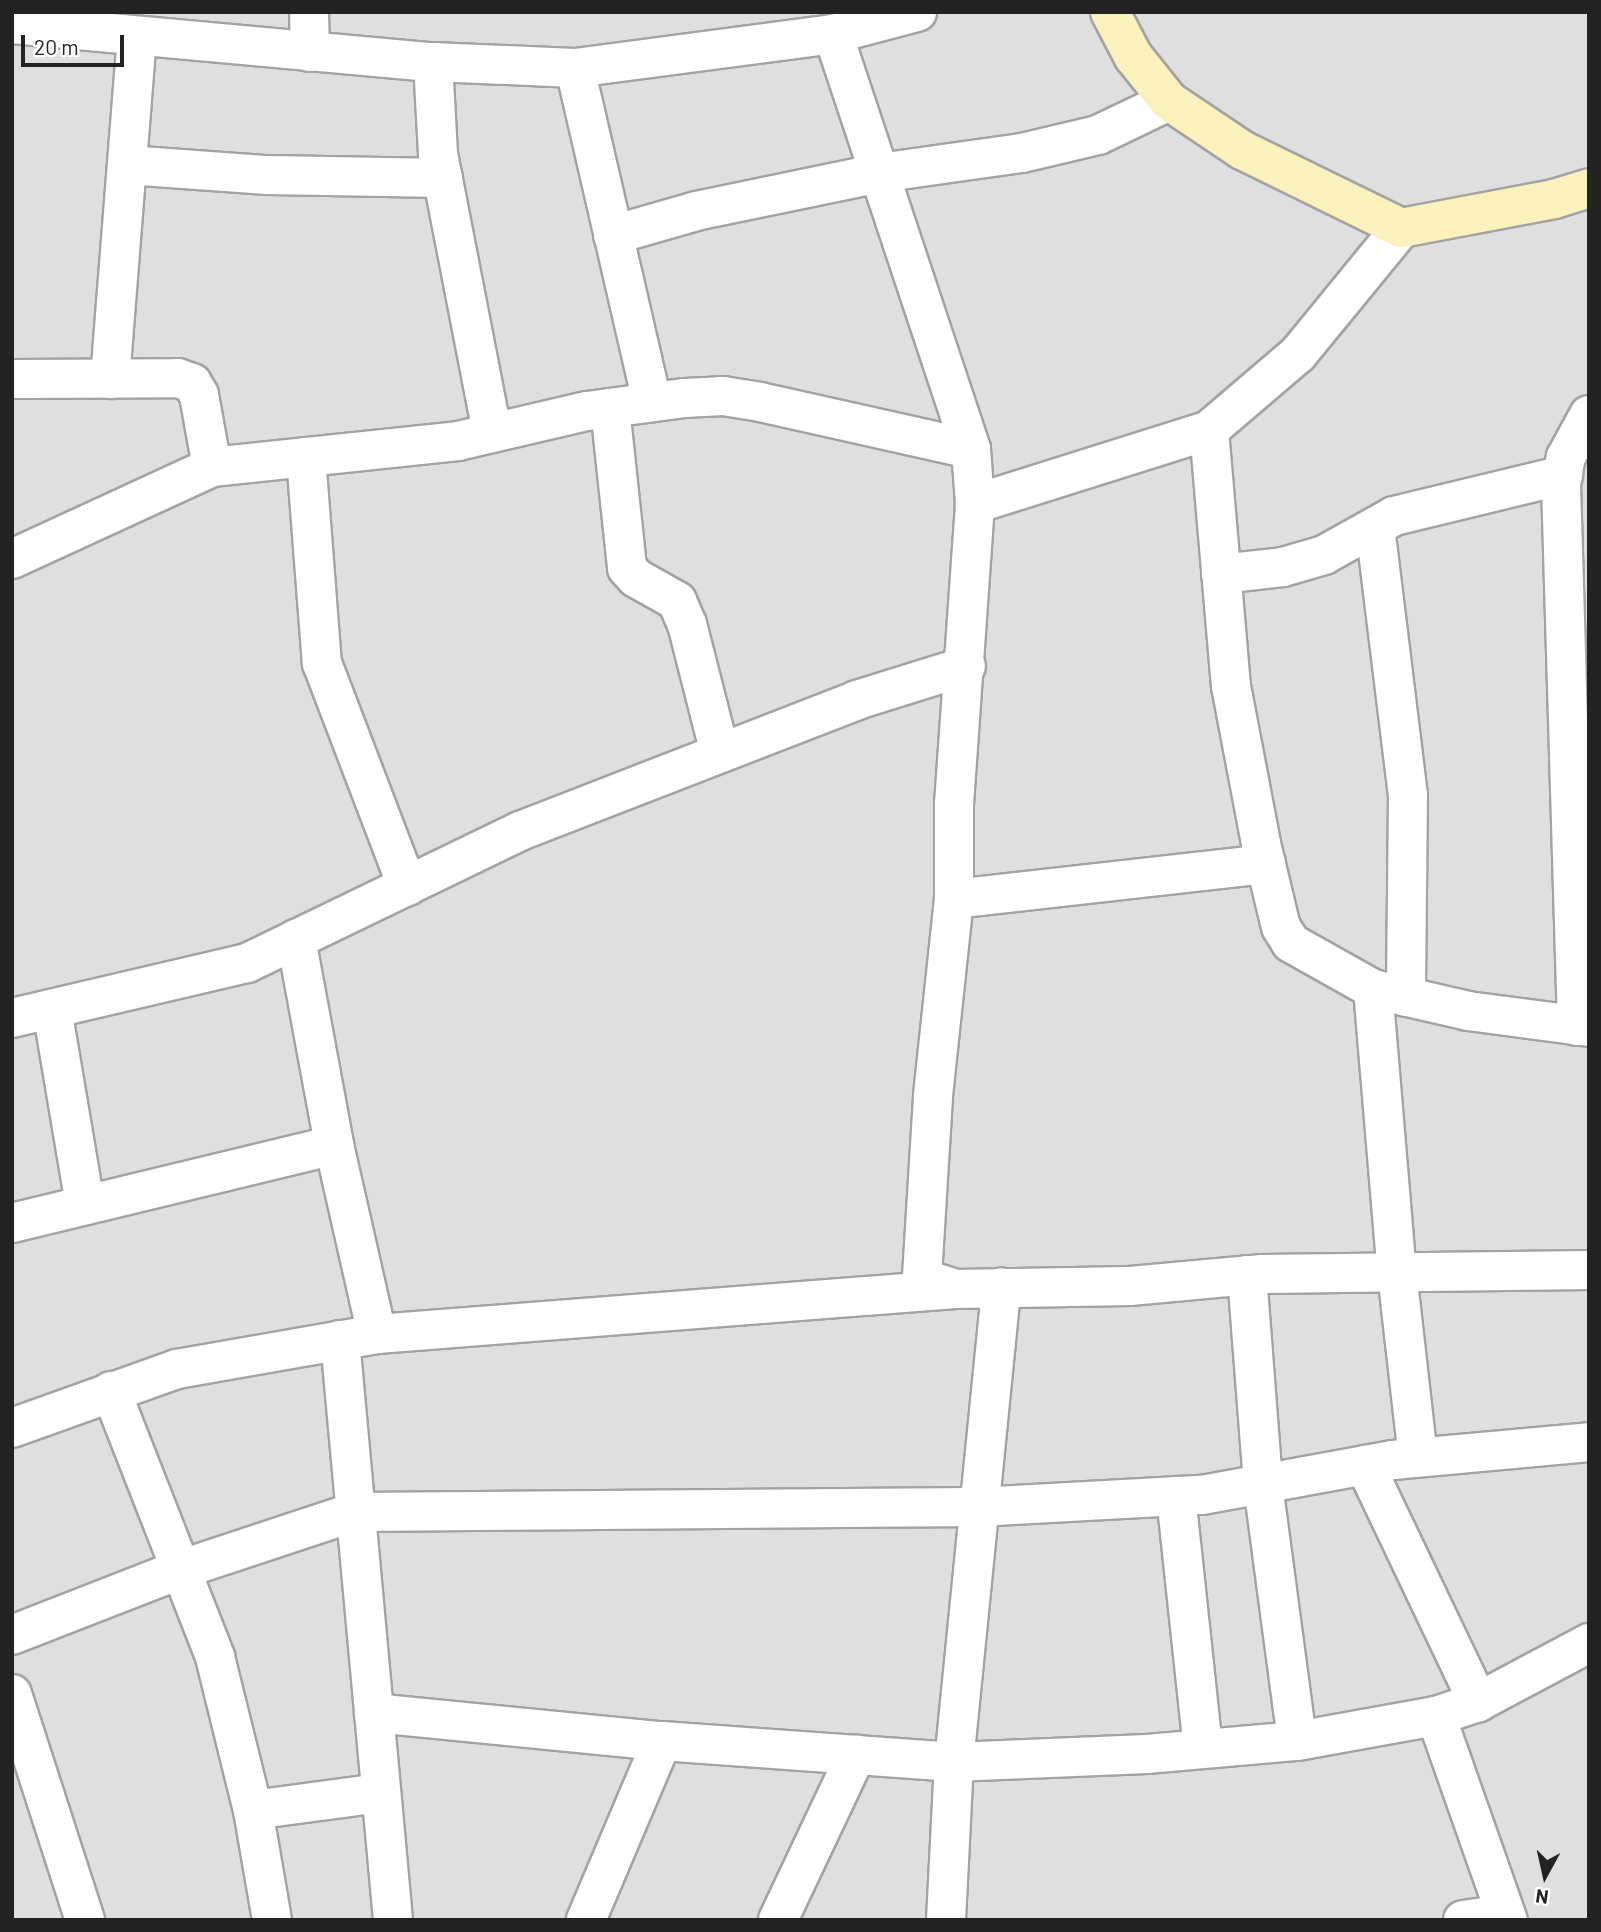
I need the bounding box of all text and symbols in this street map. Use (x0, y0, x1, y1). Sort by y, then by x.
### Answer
scale bar (24, 21, 128, 65)
text: 20 m (34, 34, 79, 59)
north arrow (1510, 1841, 1580, 1911)
text: N (1534, 1885, 1550, 1910)

